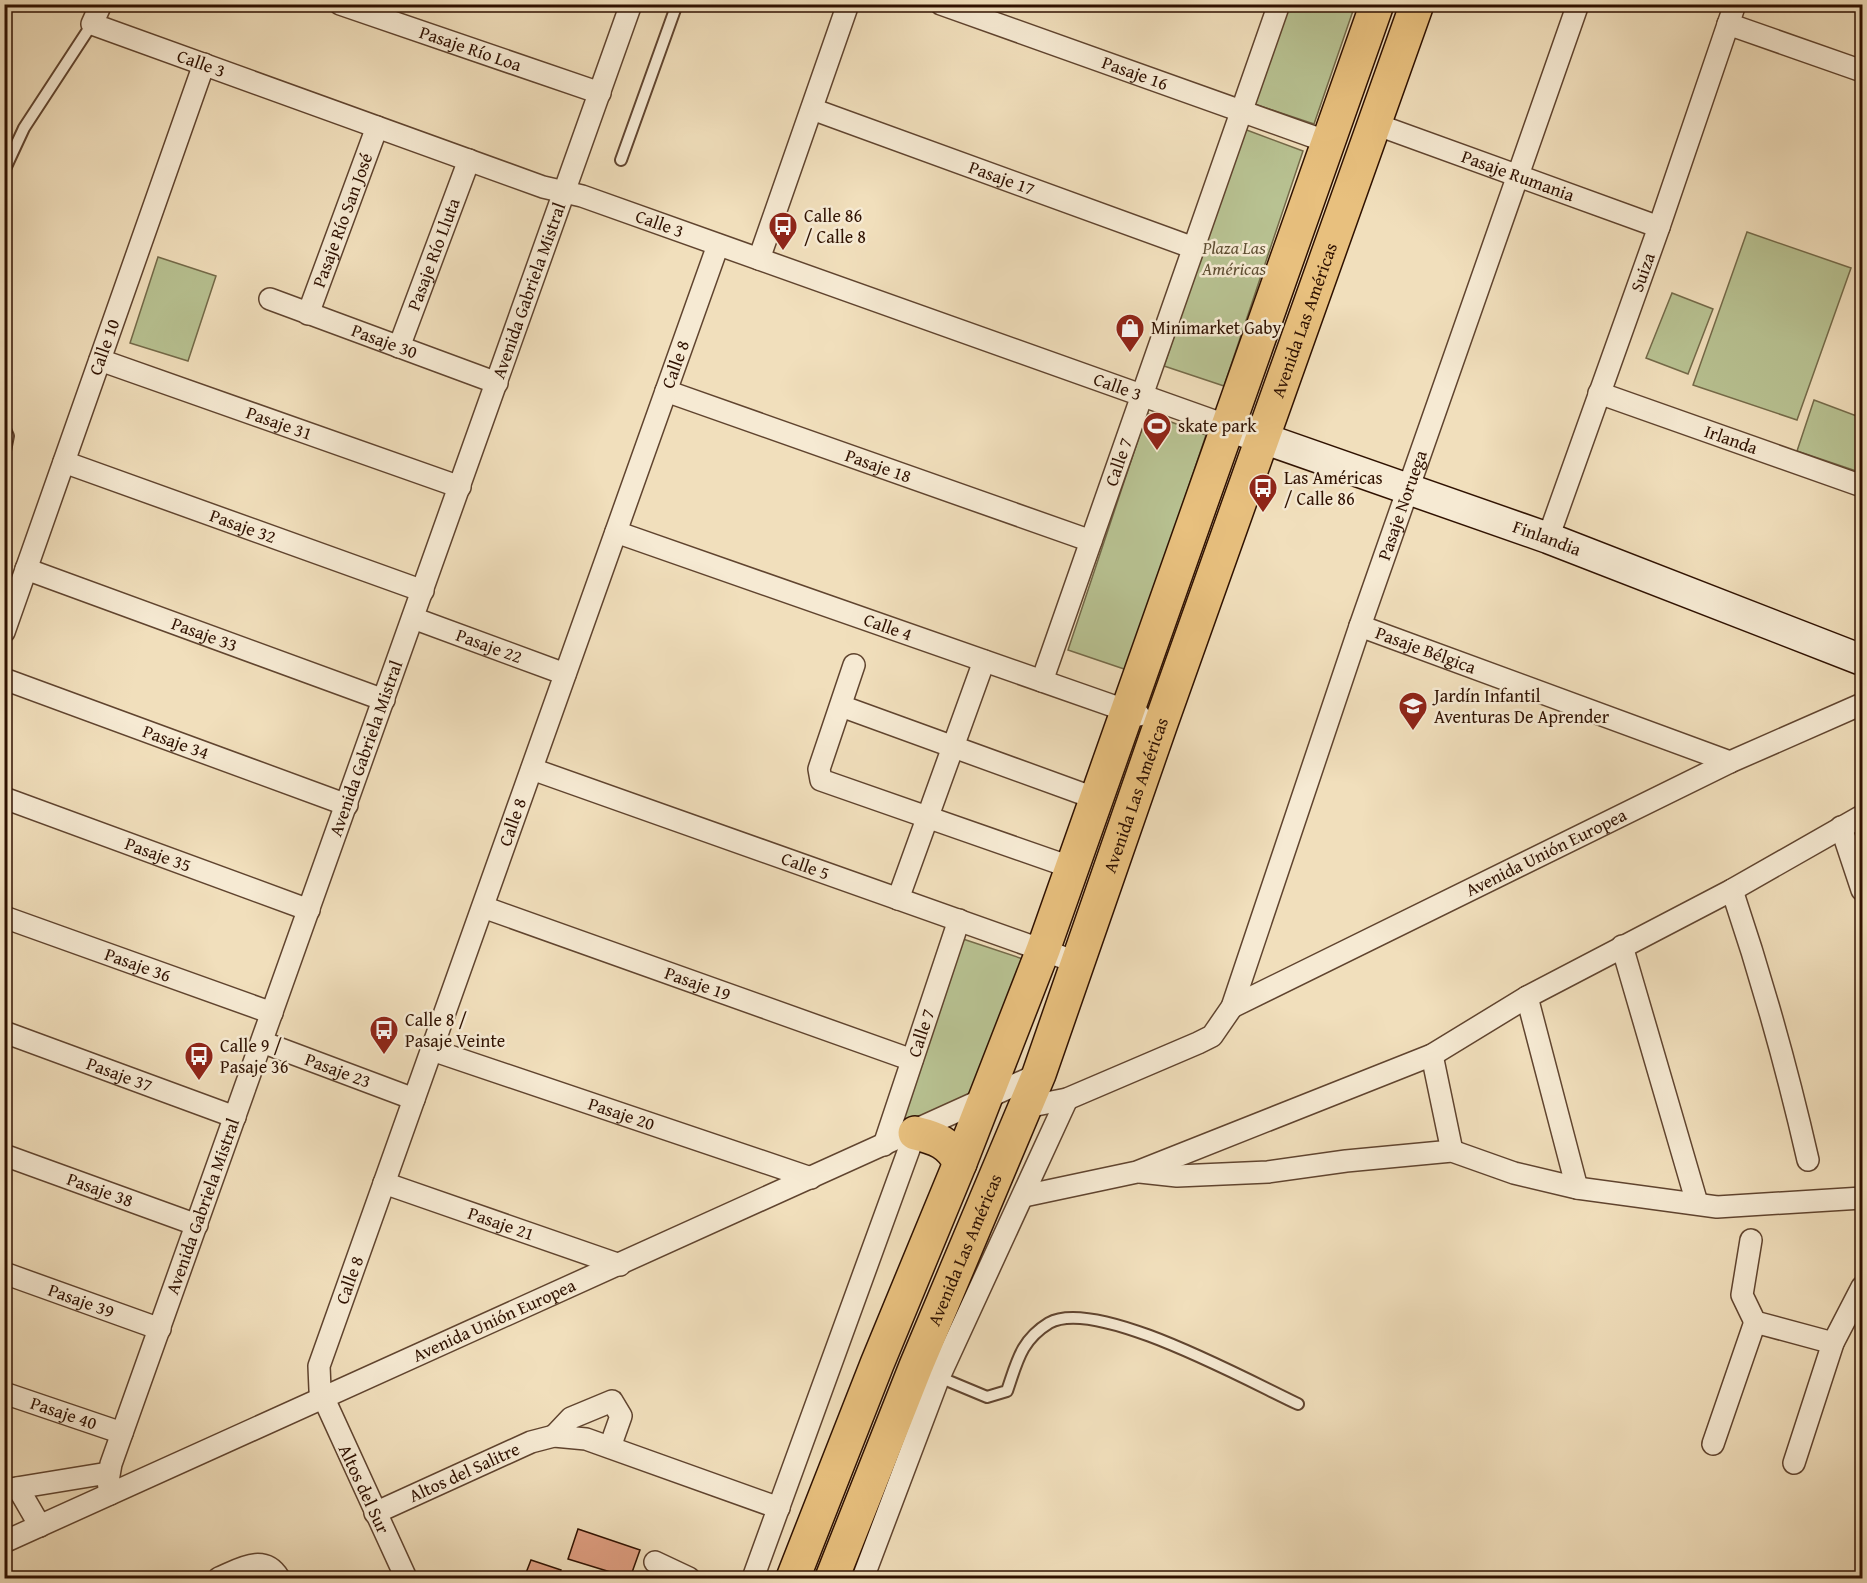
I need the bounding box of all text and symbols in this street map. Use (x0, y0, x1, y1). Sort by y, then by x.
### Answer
street label: Pasaje Río Loa (416, 18, 526, 78)
street label: Calle 3 (173, 42, 229, 84)
street label: Pasaje 16 (1098, 49, 1172, 97)
street label: Pasaje Rumania (1458, 143, 1579, 208)
street label: Pasaje Río San José (305, 149, 379, 291)
street label: Pasaje 17 (965, 153, 1039, 202)
street label: Pasaje Río Lluta (400, 194, 467, 314)
street label: Avenida Gabriela Mistral (485, 199, 572, 382)
street label: Calle 3 (632, 202, 688, 244)
place label: Calle 86 / Calle 8 (804, 202, 866, 250)
bus stop icon: Calle 86 / Calle 8 (767, 210, 799, 252)
park label: Plaza Las Américas (1201, 234, 1267, 282)
street label: Avenida Las Américas (1264, 239, 1344, 401)
street label: Suiza (1623, 248, 1662, 296)
shop icon: Minimarket Gaby (1114, 312, 1146, 354)
place label: Minimarket Gaby (1151, 314, 1282, 341)
street label: Calle 10 (81, 315, 126, 379)
street label: Pasaje 30 (348, 316, 422, 366)
street label: Calle 8 (654, 336, 696, 392)
street label: Calle 3 (1090, 365, 1146, 407)
street label: Pasaje 31 (243, 399, 316, 447)
sports icon: skate park (1141, 410, 1173, 452)
place label: skate park (1178, 412, 1257, 439)
street label: Irlanda (1701, 417, 1762, 461)
street label: Calle 7 (1097, 434, 1139, 490)
street label: Pasaje 18 (842, 441, 915, 490)
street label: Pasaje Noruega (1370, 446, 1434, 564)
place label: Las Américas / Calle 86 (1284, 464, 1383, 512)
bus stop icon: Las Américas / Calle 86 (1247, 472, 1279, 514)
street label: Pasaje 32 (206, 501, 280, 550)
street label: Finlandia (1509, 513, 1586, 563)
street label: Calle 4 (860, 606, 916, 648)
street label: Pasaje 33 (168, 609, 241, 658)
street label: Pasaje Bélgica (1372, 619, 1480, 681)
street label: Pasaje 22 (452, 621, 526, 670)
street label: Avenida Gabriela Mistral (322, 656, 409, 840)
place label: Jardín Infantil Aventuras De Aprender (1432, 682, 1610, 730)
school or university icon: Jardín Infantil Aventuras De Aprender (1397, 690, 1429, 732)
street label: Avenida Las Américas (1096, 714, 1175, 876)
street label: Pasaje 34 (139, 717, 213, 766)
street label: Calle 8 (491, 794, 533, 850)
street label: Avenida Unión Europea (1461, 801, 1631, 903)
street label: Pasaje 35 (121, 830, 195, 879)
street label: Calle 5 (778, 844, 833, 886)
street label: Pasaje 36 (101, 940, 175, 989)
street label: Pasaje 19 (661, 959, 735, 1007)
street label: Calle 7 (900, 1005, 941, 1061)
place label: Calle 8 / Pasaje Veinte (405, 1006, 505, 1054)
bus stop icon: Calle 8 / Pasaje Veinte (368, 1014, 400, 1056)
place label: Calle 9 / Pasaje 36 (220, 1032, 288, 1080)
bus stop icon: Calle 9 / Pasaje 36 (183, 1040, 215, 1082)
street label: Pasaje 23 (301, 1045, 375, 1095)
street label: Pasaje 37 (83, 1050, 156, 1099)
street label: Pasaje 20 (585, 1090, 659, 1137)
street label: Avenida Gabriela Mistral (158, 1114, 246, 1298)
street label: Pasaje 38 (63, 1165, 137, 1214)
street label: Avenida Las Américas (920, 1169, 1009, 1330)
street label: Pasaje 21 (465, 1199, 538, 1247)
street label: Calle 8 (328, 1252, 370, 1308)
street label: Avenida Unión Europea (408, 1271, 580, 1369)
street label: Pasaje 39 (45, 1276, 118, 1325)
street label: Pasaje 40 (27, 1389, 101, 1437)
street label: Altos del Salitre (404, 1435, 524, 1509)
street label: Altos del Sur (332, 1440, 397, 1538)

